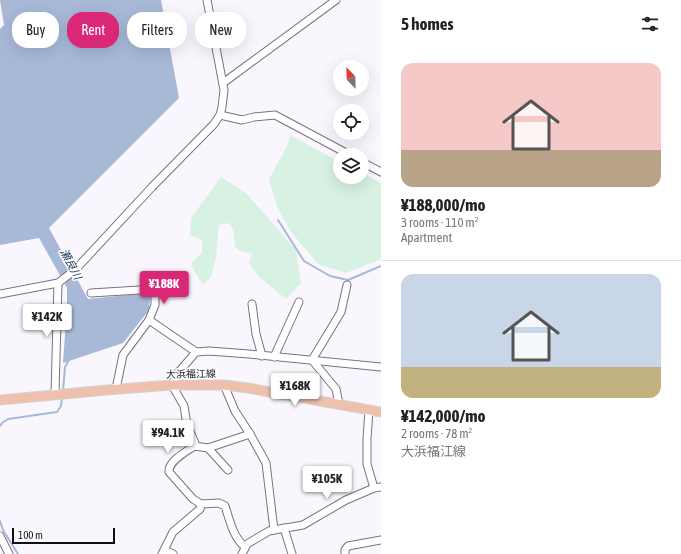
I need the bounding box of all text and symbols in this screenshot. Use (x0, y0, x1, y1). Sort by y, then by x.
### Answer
chip: Buy (12, 12, 59, 48)
chip: Rent (67, 12, 119, 48)
chip: Filters (127, 12, 187, 48)
chip: New (195, 12, 246, 48)
icon: filters (639, 13, 661, 35)
text: 5 homes (401, 14, 454, 34)
north arrow (333, 60, 369, 96)
map controls (333, 60, 369, 184)
icon: home (495, 89, 567, 161)
button: locate (333, 104, 369, 140)
button: layers (333, 148, 369, 184)
text: ¥188,000/mo (401, 195, 486, 215)
text: 3 rooms · 110 m² (401, 215, 478, 230)
text: Apartment (401, 230, 452, 245)
water label: 瀬良川 (58, 247, 85, 282)
pin: ¥188K (136, 271, 192, 305)
text: ¥188K (149, 276, 179, 291)
icon: home (495, 300, 567, 372)
pin: ¥142K (19, 304, 75, 338)
text: ¥142K (32, 309, 62, 324)
street label: 大浜福江線 (166, 368, 216, 380)
pin: ¥168K (267, 373, 323, 407)
text: ¥168K (280, 378, 310, 393)
text: ¥142,000/mo (401, 406, 486, 426)
pin: ¥94.1K (135, 420, 201, 454)
text: ¥94.1K (152, 425, 184, 440)
text: 2 rooms · 78 m² (401, 426, 472, 441)
text: 大浜福江線 (401, 444, 466, 459)
pin: ¥105K (299, 466, 355, 500)
text: ¥105K (312, 471, 342, 486)
scale bar (12, 526, 115, 545)
text: 100 m (18, 529, 43, 541)

